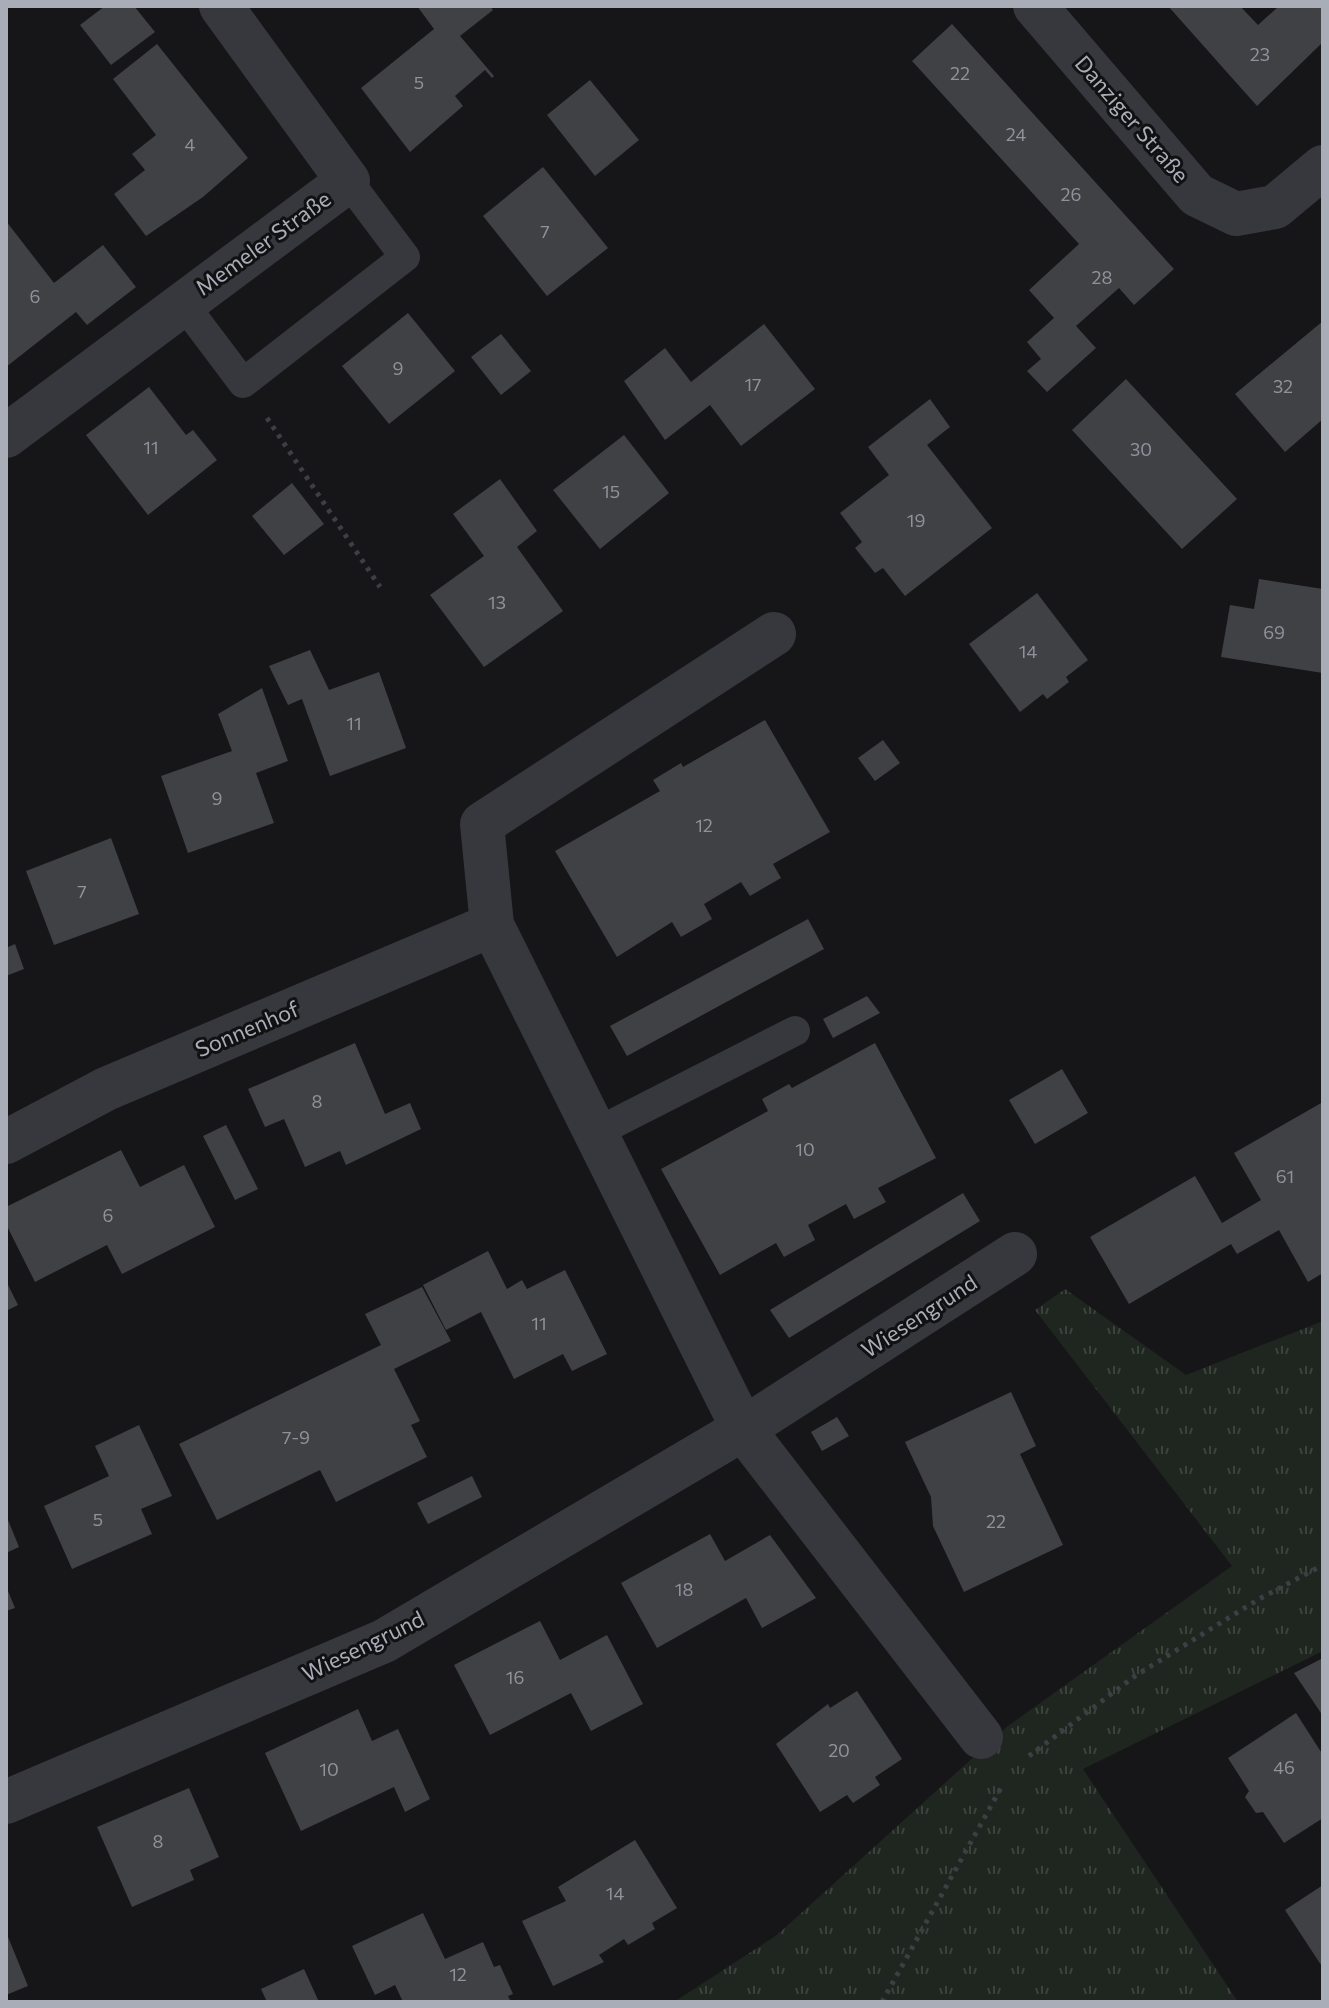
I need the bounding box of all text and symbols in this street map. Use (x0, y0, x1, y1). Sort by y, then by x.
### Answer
house number: 23 (1250, 43, 1270, 65)
street label: Danziger Straße (1070, 49, 1195, 188)
house number: 22 (950, 62, 970, 84)
house number: 5 (414, 71, 424, 93)
house number: 24 (1006, 123, 1026, 145)
house number: 4 (185, 133, 196, 155)
house number: 26 (1061, 183, 1081, 205)
street label: Memeler Straße (190, 185, 335, 301)
house number: 7 (540, 220, 550, 242)
house number: 28 (1092, 266, 1113, 288)
house number: 6 (30, 285, 40, 307)
house number: 9 (393, 357, 403, 379)
house number: 17 (744, 373, 762, 395)
house number: 32 (1273, 375, 1293, 397)
house number: 11 (143, 436, 159, 458)
house number: 30 (1130, 438, 1152, 460)
house number: 15 (602, 480, 620, 502)
house number: 19 (907, 509, 925, 531)
house number: 13 (488, 591, 506, 613)
house number: 69 (1263, 621, 1285, 643)
house number: 14 (1019, 640, 1037, 662)
house number: 11 (346, 712, 362, 734)
house number: 9 (212, 787, 222, 809)
house number: 12 (695, 814, 713, 836)
house number: 7 (77, 880, 87, 902)
street label: Sonnenhof (191, 995, 303, 1062)
house number: 8 (312, 1090, 323, 1112)
house number: 10 (795, 1138, 815, 1160)
house number: 61 (1276, 1165, 1294, 1187)
house number: 6 (103, 1204, 113, 1226)
street label: Wiesengrund (856, 1268, 982, 1363)
house number: 11 (531, 1312, 547, 1334)
house number: 7-9 (282, 1426, 310, 1448)
house number: 5 (93, 1508, 103, 1530)
house number: 22 (986, 1510, 1006, 1532)
house number: 18 (675, 1578, 693, 1600)
street label: Wiesengrund (297, 1604, 428, 1687)
house number: 16 (506, 1666, 524, 1688)
house number: 20 (828, 1739, 850, 1761)
house number: 46 (1273, 1756, 1295, 1778)
house number: 10 (319, 1758, 339, 1780)
house number: 8 (153, 1830, 164, 1852)
house number: 14 (606, 1882, 624, 1904)
house number: 12 (449, 1963, 467, 1985)

